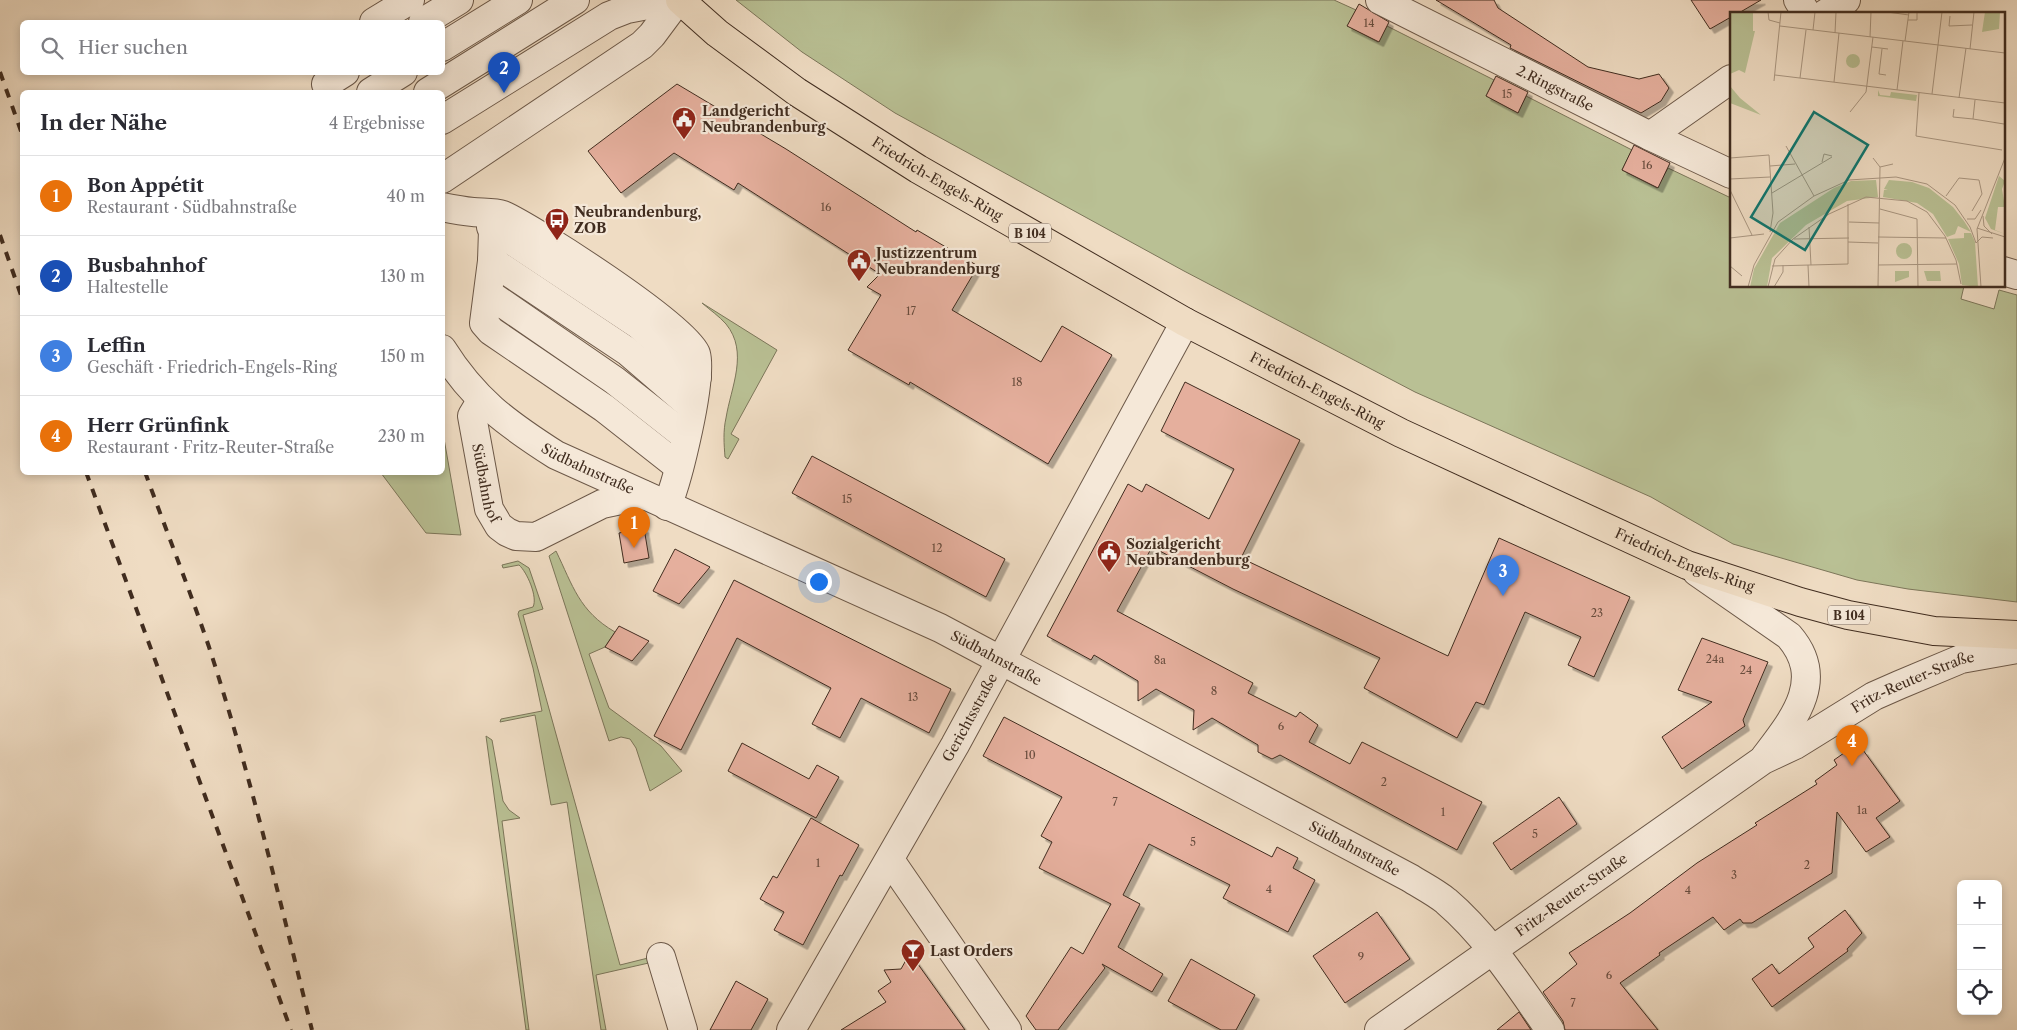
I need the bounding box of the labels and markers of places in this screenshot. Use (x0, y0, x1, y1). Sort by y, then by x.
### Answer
pin: 2 (488, 52, 520, 93)
place label: Landgericht Neubrandenburg (702, 102, 826, 136)
public building icon: Landgericht Neubrandenburg (671, 106, 697, 140)
place label: Neubrandenburg, ZOB (574, 203, 702, 237)
bus stop icon: Neubrandenburg, ZOB (544, 207, 570, 241)
place label: Justizzentrum Neubrandenburg (873, 244, 1000, 278)
public building icon: Justizzentrum Neubrandenburg (846, 248, 872, 282)
pin: 1 (618, 507, 650, 548)
place label: Sozialgericht Neubrandenburg (1126, 535, 1250, 569)
public building icon: Sozialgericht Neubrandenburg (1096, 539, 1122, 573)
pin: 3 (1487, 555, 1519, 596)
pin: 4 (1836, 725, 1868, 766)
bar icon: Last Orders (900, 938, 926, 972)
place label: Last Orders (930, 942, 1013, 960)

